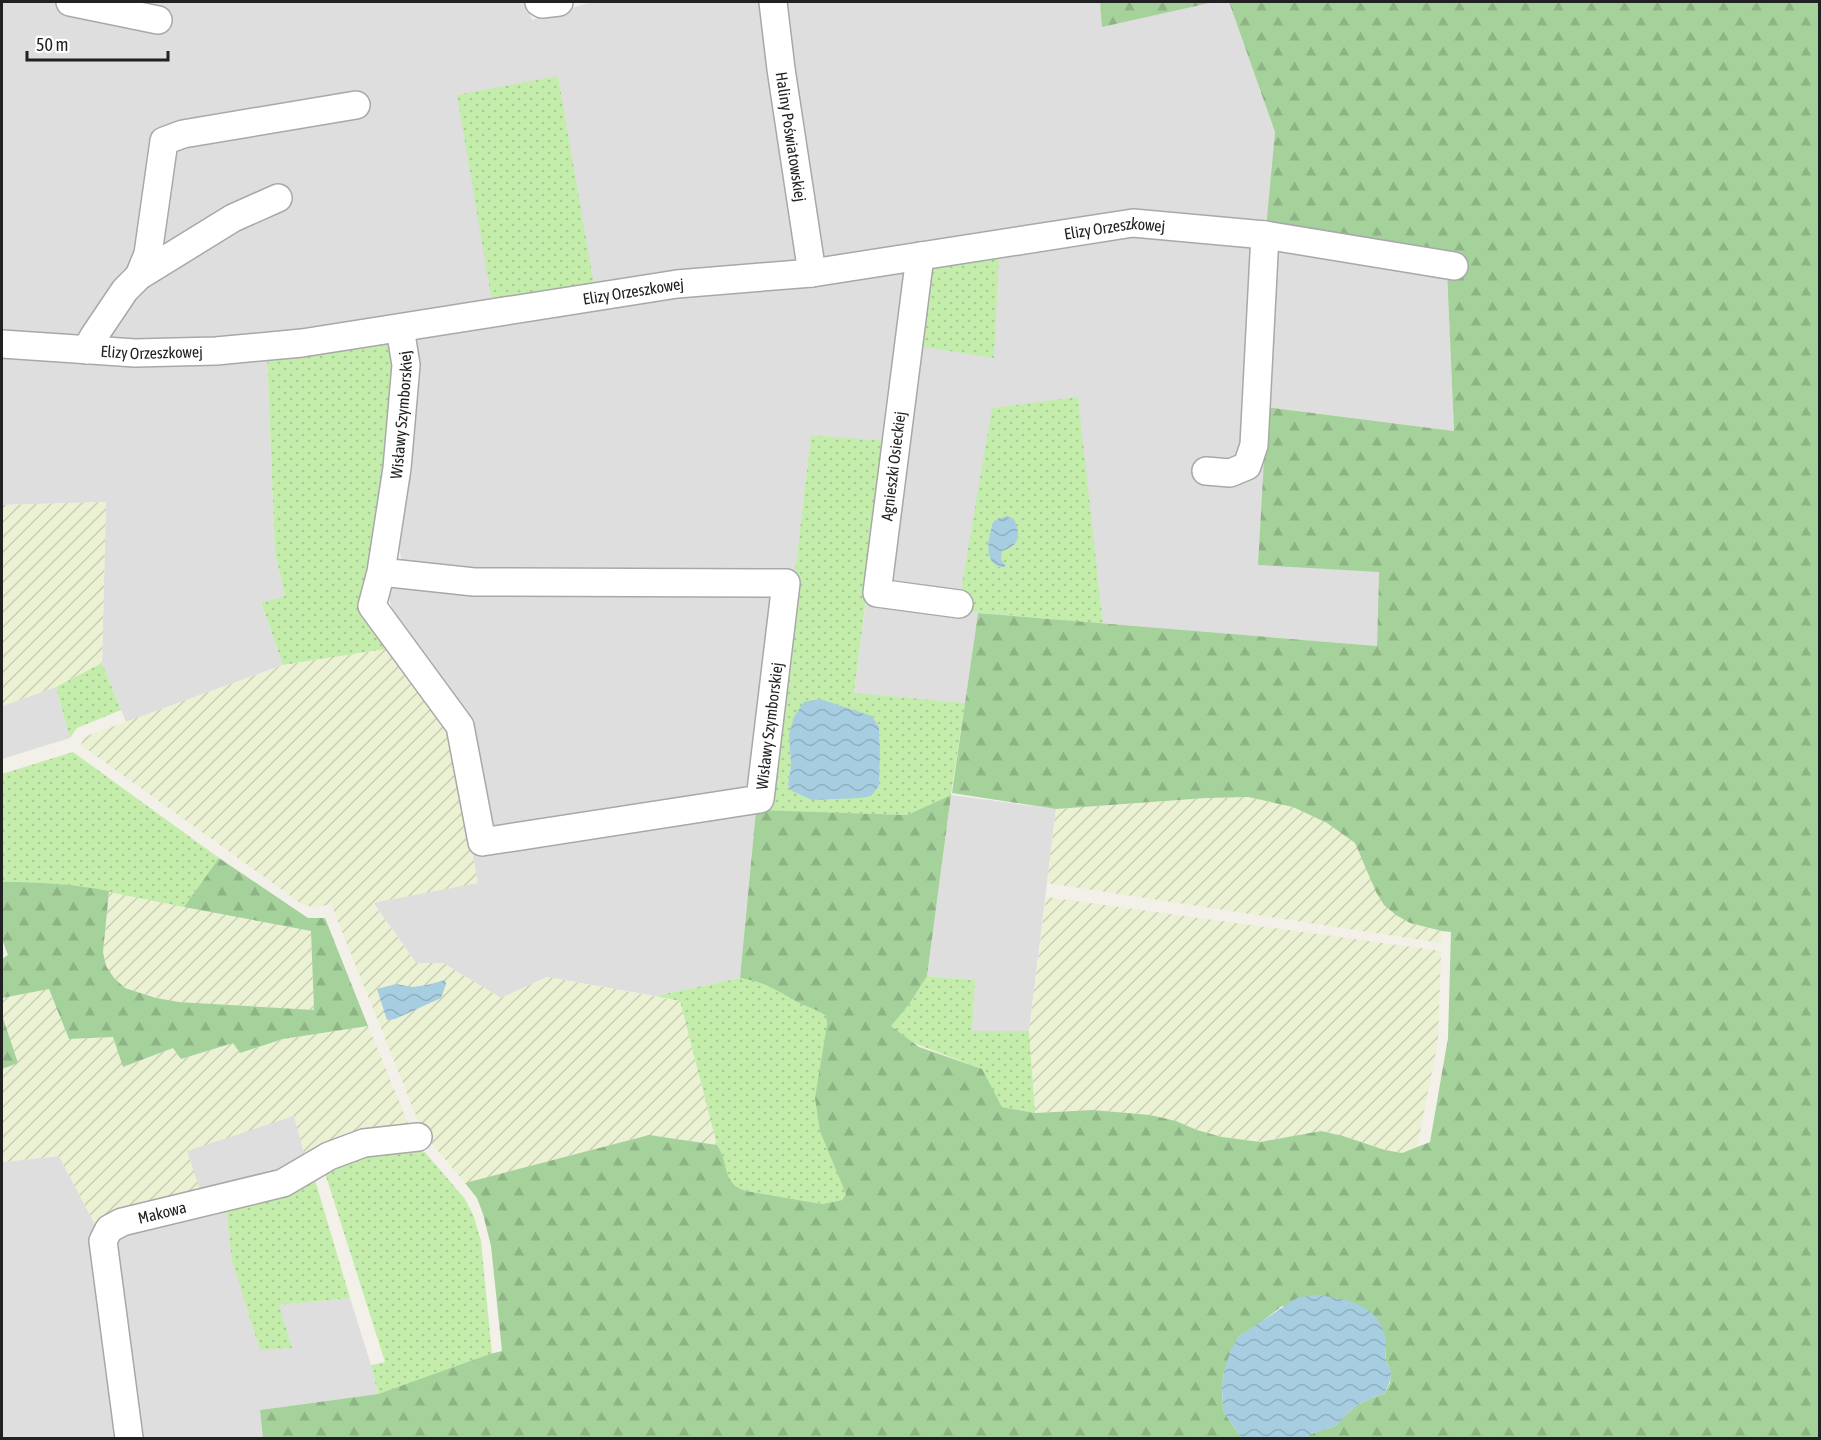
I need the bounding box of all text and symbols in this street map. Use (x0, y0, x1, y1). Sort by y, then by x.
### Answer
scale bar (27, 24, 168, 62)
text: 50 m (36, 34, 68, 55)
street label: Haliny Poświatowskiej (773, 71, 810, 203)
street label: Elizy Orzeszkowej (1063, 214, 1166, 243)
street label: Elizy Orzeszkowej (581, 274, 685, 308)
street label: Elizy Orzeszkowej (100, 342, 203, 363)
street label: Wisławy Szymborskiej (386, 349, 415, 480)
street label: Agnieszki Osieckiej (877, 410, 910, 522)
street label: Wisławy Szymborskiej (752, 661, 787, 791)
street label: Makowa (136, 1198, 188, 1227)

